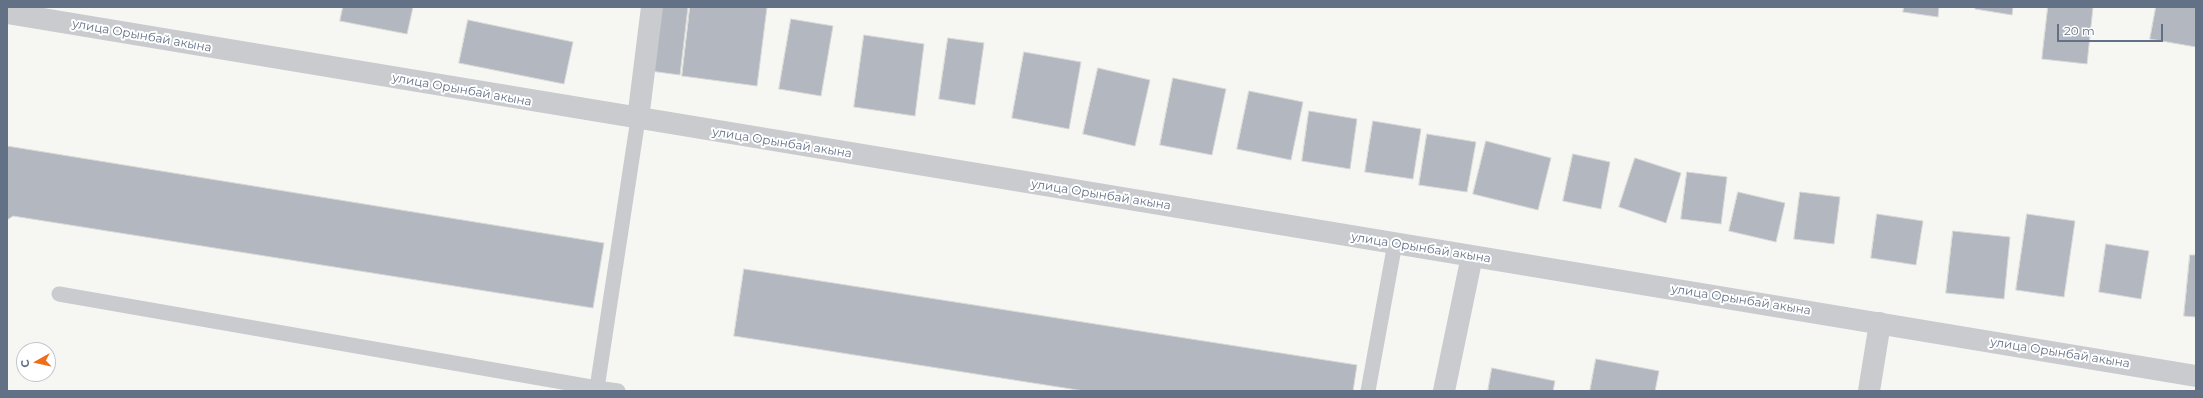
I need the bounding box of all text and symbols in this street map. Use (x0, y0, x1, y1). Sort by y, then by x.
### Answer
scale bar (2059, 16, 2165, 42)
street label: улица Орынбай акына (71, 17, 213, 55)
text: 20 m (2064, 23, 2095, 38)
street label: улица Орынбай акына (391, 71, 533, 109)
street label: улица Орынбай акына (711, 125, 853, 161)
street label: улица Орынбай акына (1030, 177, 1172, 213)
street label: улица Орынбай акына (1350, 230, 1492, 266)
street label: улица Орынбай акына (1670, 282, 1812, 318)
street label: улица Орынбай акына (1989, 335, 2131, 371)
north arrow (16, 342, 56, 382)
text: С (18, 359, 33, 368)

